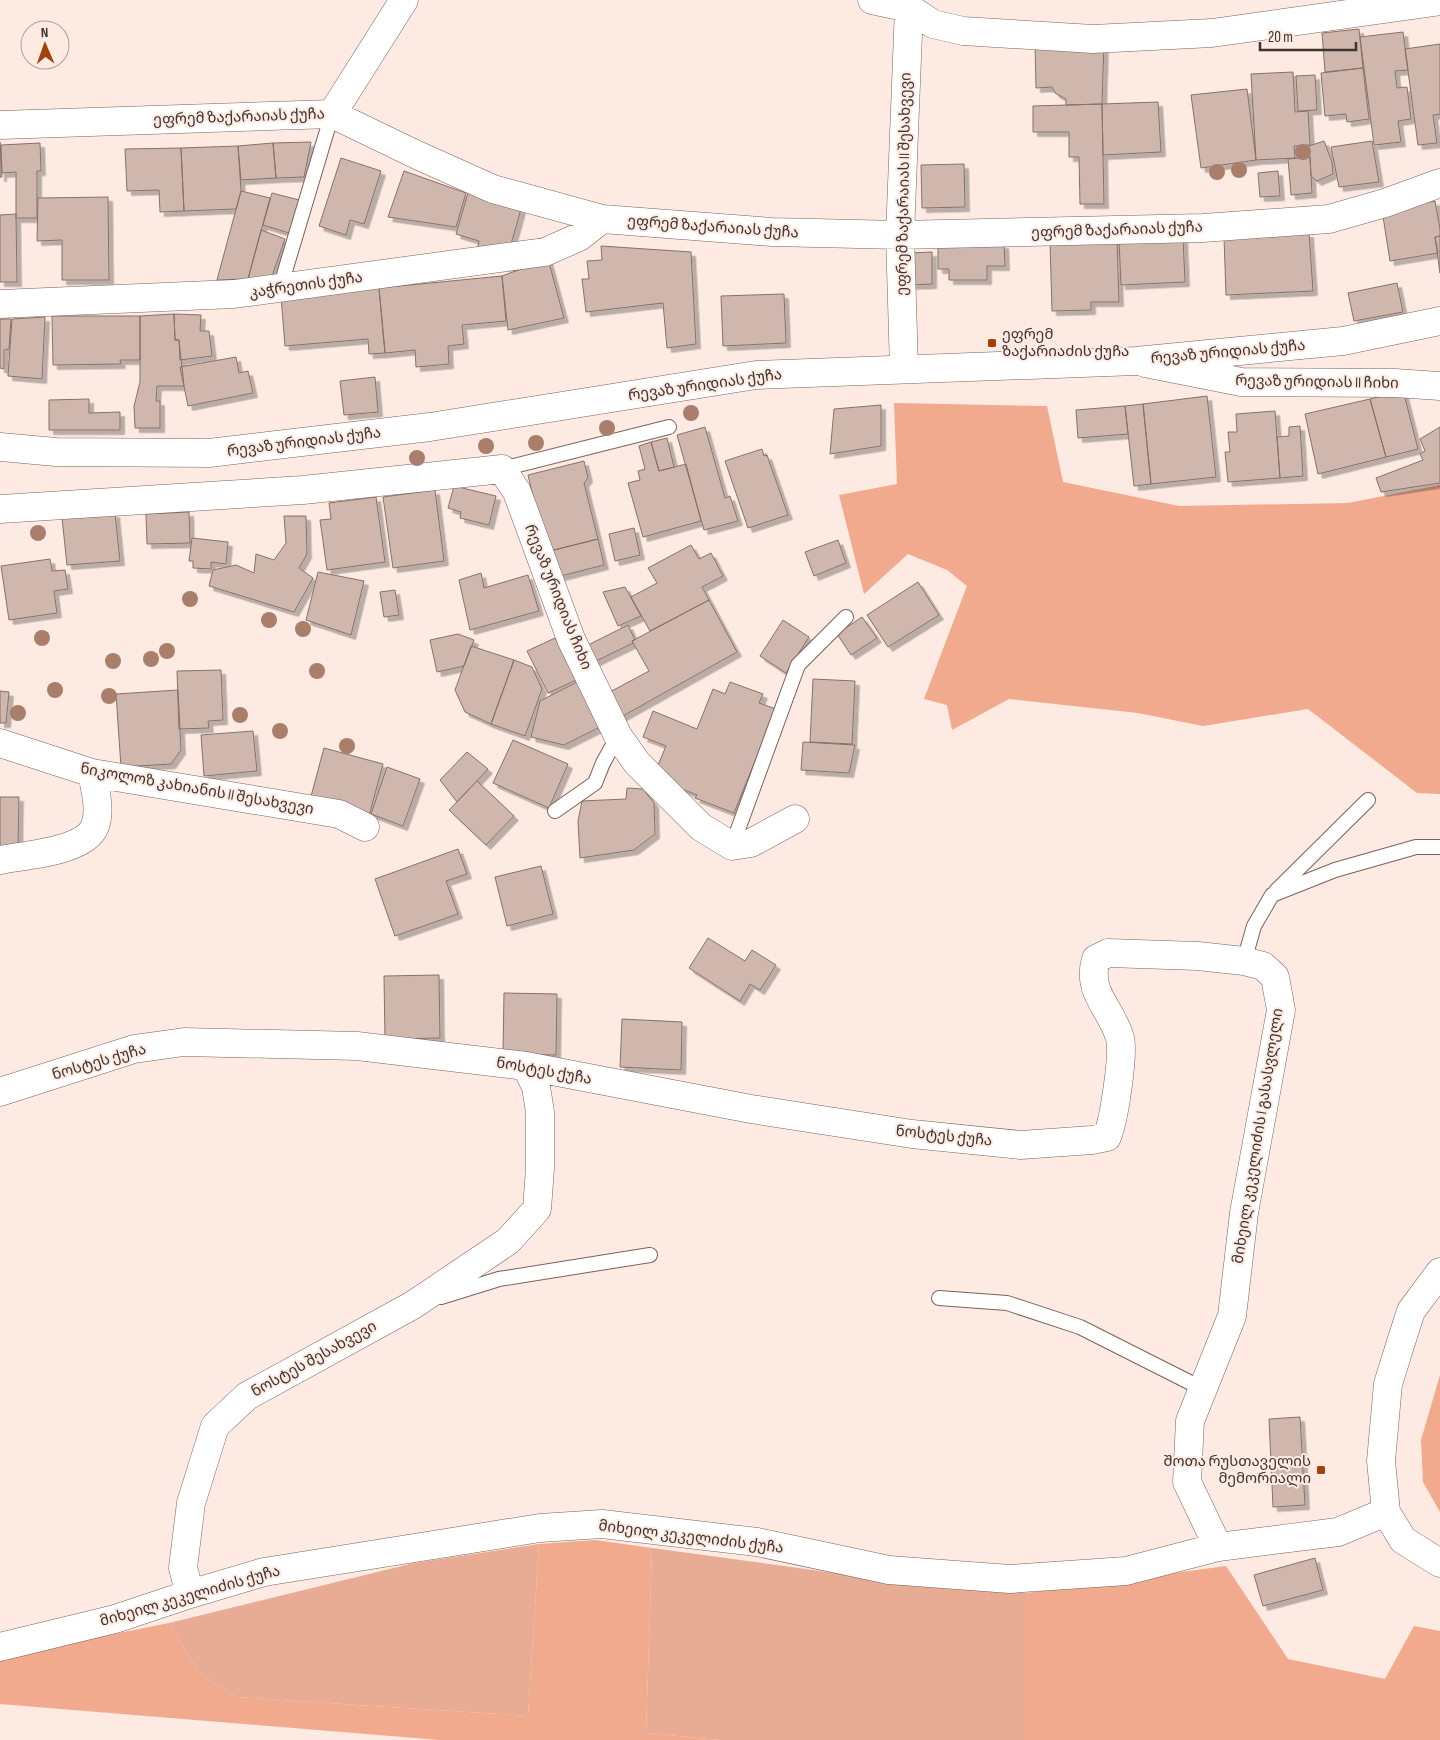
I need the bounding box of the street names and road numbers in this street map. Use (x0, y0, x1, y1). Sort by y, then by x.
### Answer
street label: ეფრემ ზაქარაიას II შესახვევი (893, 72, 915, 296)
street label: ეფრემ ზაქარაიას ქუჩა (153, 105, 325, 129)
street label: ეფრემ ზაქარაიას ქუჩა (627, 212, 799, 242)
street label: ეფრემ ზაქარაიას ქუჩა (1031, 218, 1203, 242)
street label: კაჭრეთის ქუჩა (248, 268, 364, 302)
street label: რევაზ ურიდიას ქუჩა (1150, 336, 1306, 368)
street label: რევაზ ურიდიას ქუჩა (627, 365, 783, 405)
street label: რევაზ ურიდიას II ჩიხი (1235, 371, 1399, 393)
street label: რევაზ ურიდიას ქუჩა (226, 423, 382, 461)
street label: რევაზ ურიდიას ჩიხი (520, 522, 596, 672)
street label: ნიკოლოზ კახიანის II შესახვევი (79, 759, 315, 819)
street label: მიხეილ კეკელიძის I გასასვლელი (1228, 1007, 1288, 1265)
street label: ნოსტეს ქუჩა (50, 1040, 148, 1084)
street label: ნოსტეს ქუჩა (495, 1053, 593, 1089)
street label: ნოსტეს ქუჩა (895, 1121, 993, 1151)
street label: ნოსტეს შესახვევი (248, 1317, 380, 1401)
street label: მიხეილ კეკელიძის ქუჩა (597, 1516, 785, 1558)
street label: მიხეილ კეკელიძის ქუჩა (98, 1561, 282, 1631)

